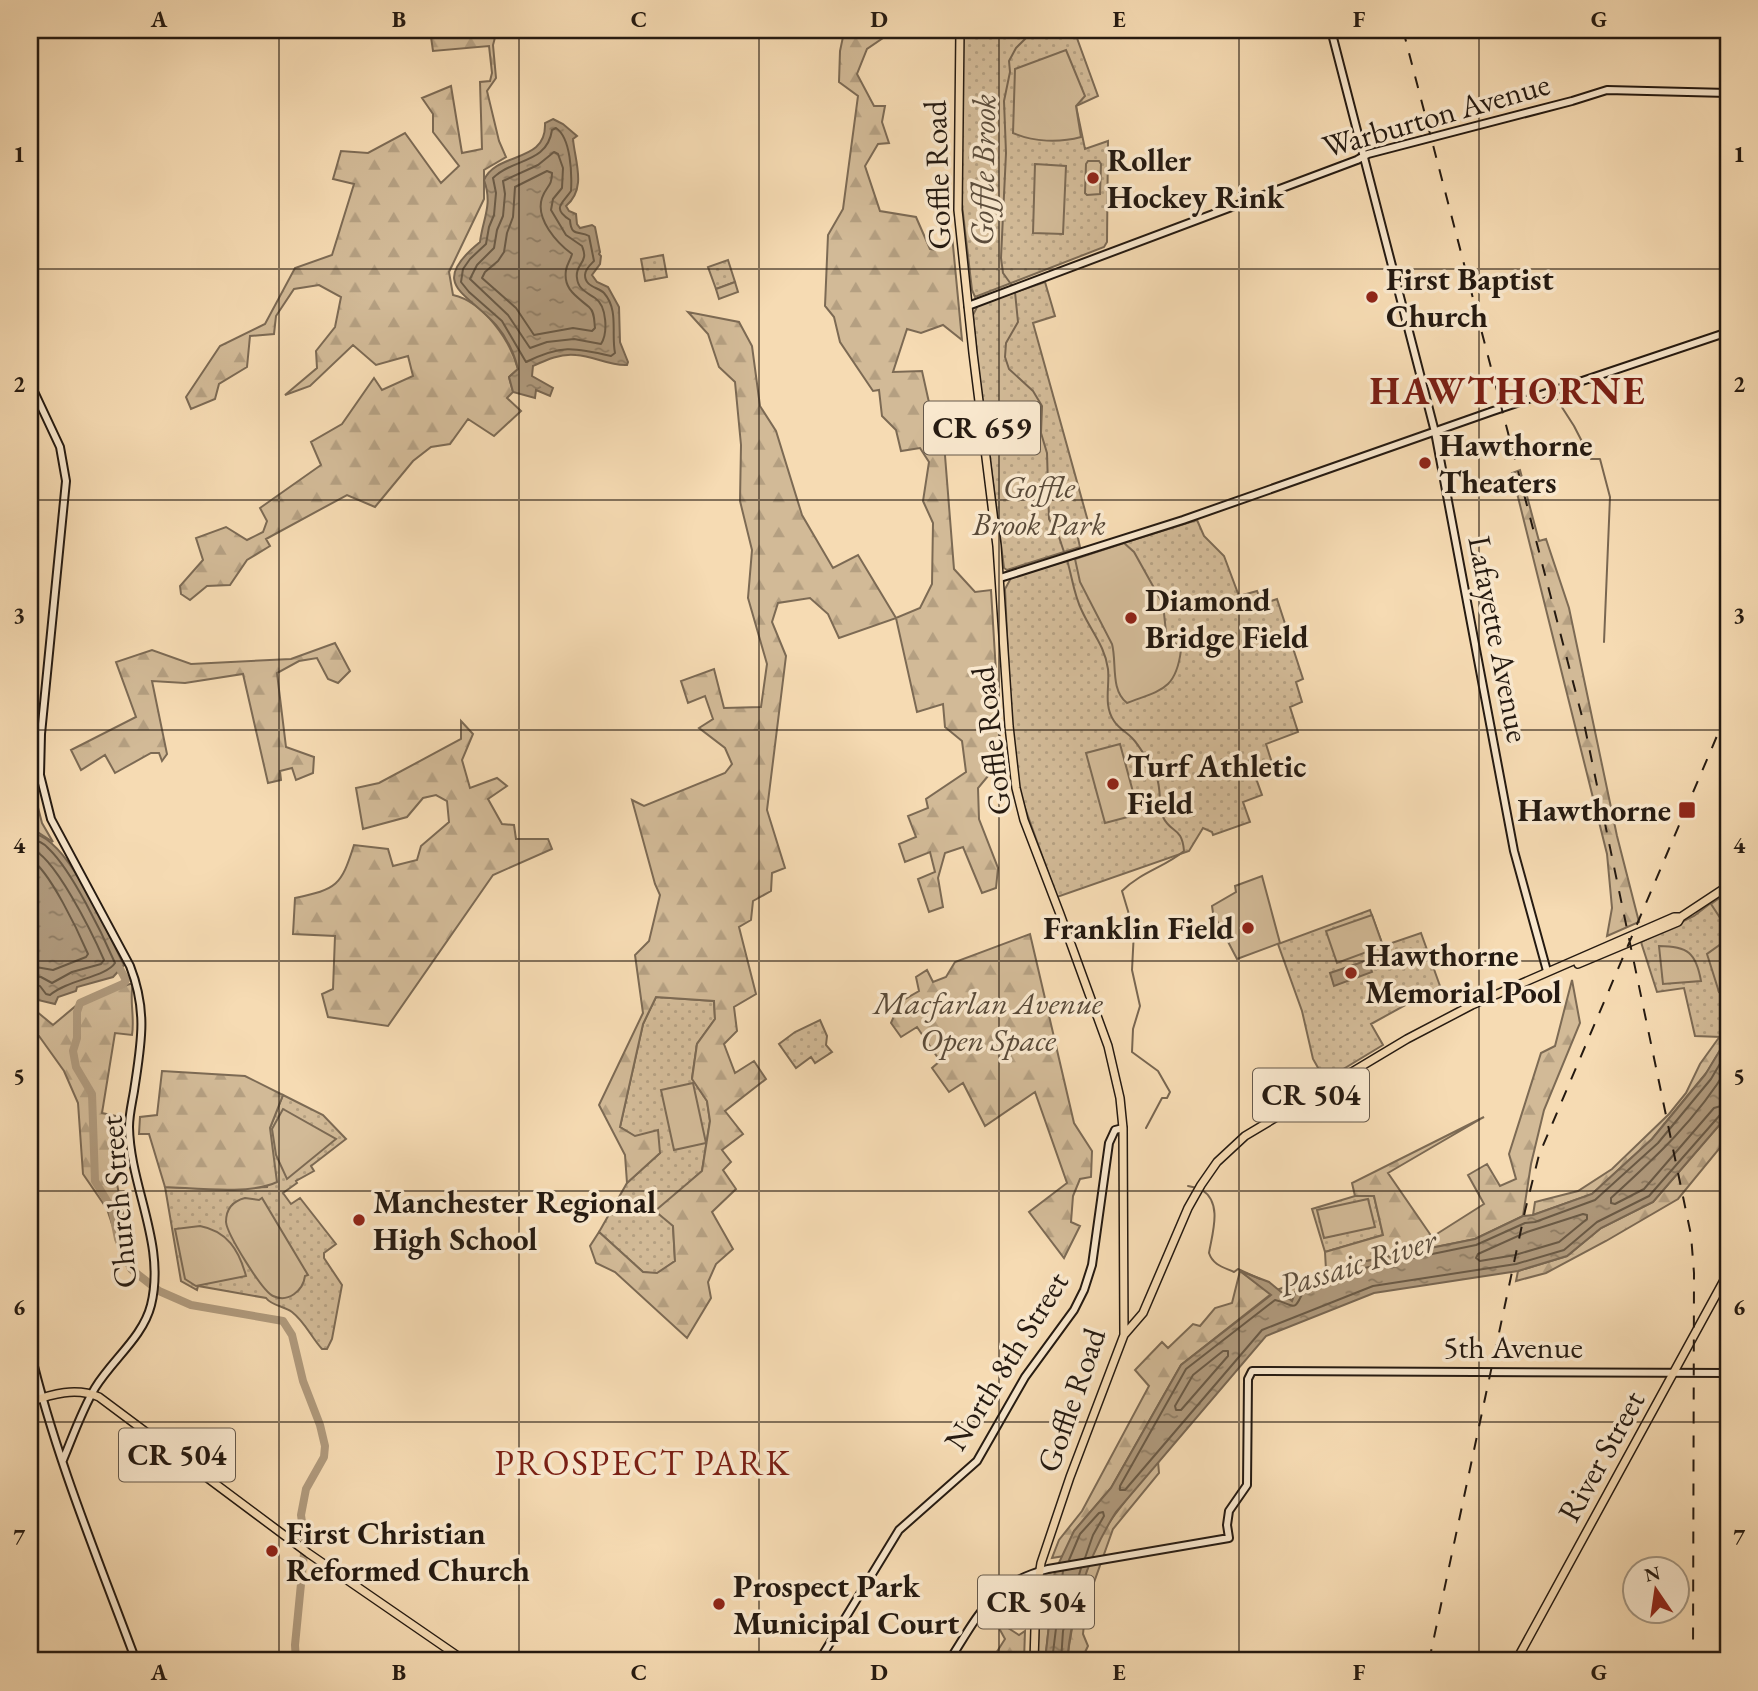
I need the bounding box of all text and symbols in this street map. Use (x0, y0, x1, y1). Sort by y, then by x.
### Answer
text: A (150, 4, 168, 34)
text: B (392, 4, 406, 34)
text: C (631, 4, 647, 34)
text: D (870, 4, 888, 34)
text: E (1112, 4, 1126, 34)
text: F (1353, 4, 1366, 34)
text: G (1591, 4, 1607, 34)
street label: Warburton Avenue (1317, 62, 1555, 168)
water label: Goffle Brook (960, 94, 1005, 246)
street label: Goffle Road (913, 99, 961, 250)
text: 1 (13, 139, 25, 169)
place label: Roller Hockey Rink (1107, 139, 1285, 218)
text: 1 (1733, 139, 1745, 169)
marker: Roller Hockey Rink (1085, 170, 1101, 186)
place label: First Baptist Church (1386, 258, 1554, 337)
marker: First Baptist Church (1364, 289, 1380, 305)
district label: HAWTHORNE (1369, 366, 1647, 415)
text: 2 (13, 369, 25, 399)
text: 2 (1733, 369, 1745, 399)
road number: CR 659 (924, 402, 1040, 454)
place label: Hawthorne Theaters (1439, 424, 1593, 503)
marker: Hawthorne Theaters (1417, 455, 1433, 471)
park label: Goffle Brook Park (971, 466, 1106, 545)
street label: Lafayette Avenue (1458, 532, 1540, 746)
place label: Diamond Bridge Field (1145, 579, 1309, 658)
text: 3 (13, 600, 25, 630)
text: 3 (1733, 600, 1745, 630)
marker: Diamond Bridge Field (1123, 610, 1139, 626)
street label: Goffle Road (961, 664, 1021, 818)
place label: Turf Athletic Field (1127, 745, 1306, 824)
marker: Turf Athletic Field (1105, 776, 1121, 792)
place label: Hawthorne (1517, 789, 1671, 831)
marker: Hawthorne (1677, 800, 1697, 820)
text: 4 (13, 830, 26, 860)
text: 4 (1733, 830, 1746, 860)
place label: Franklin Field (1043, 907, 1234, 949)
marker: Franklin Field (1240, 920, 1256, 936)
place label: Hawthorne Memorial Pool (1365, 934, 1562, 1013)
marker: Hawthorne Memorial Pool (1343, 965, 1359, 981)
park label: Macfarlan Avenue Open Space (871, 982, 1104, 1061)
text: 5 (13, 1061, 25, 1091)
text: 5 (1733, 1061, 1745, 1091)
road number: CR 504 (1253, 1068, 1369, 1121)
street label: Church Street (90, 1114, 146, 1290)
place label: Manchester Regional High School (373, 1181, 656, 1260)
marker: Manchester Regional High School (351, 1212, 367, 1228)
water label: Passaic River (1273, 1218, 1443, 1307)
street label: North 8th Street (934, 1264, 1078, 1458)
text: 6 (13, 1292, 25, 1322)
text: 6 (1733, 1292, 1745, 1322)
street label: Goffle Road (1027, 1322, 1115, 1477)
street label: 5th Avenue (1443, 1326, 1583, 1368)
street label: River Street (1548, 1383, 1654, 1529)
road number: CR 504 (119, 1428, 235, 1482)
district label: PROSPECT PARK (495, 1440, 791, 1485)
place label: First Christian Reformed Church (286, 1512, 530, 1591)
text: 7 (13, 1522, 26, 1552)
text: 7 (1733, 1522, 1746, 1552)
marker: First Christian Reformed Church (264, 1543, 280, 1559)
north arrow (1622, 1554, 1692, 1624)
text: N (1642, 1560, 1663, 1588)
place label: Prospect Park Municipal Court (733, 1565, 959, 1644)
road number: CR 504 (978, 1576, 1094, 1628)
marker: Prospect Park Municipal Court (711, 1596, 727, 1612)
text: A (150, 1657, 168, 1687)
text: B (392, 1657, 406, 1687)
text: C (631, 1657, 647, 1687)
text: D (870, 1657, 888, 1687)
text: E (1112, 1657, 1126, 1687)
text: F (1353, 1657, 1366, 1687)
text: G (1591, 1657, 1607, 1687)

